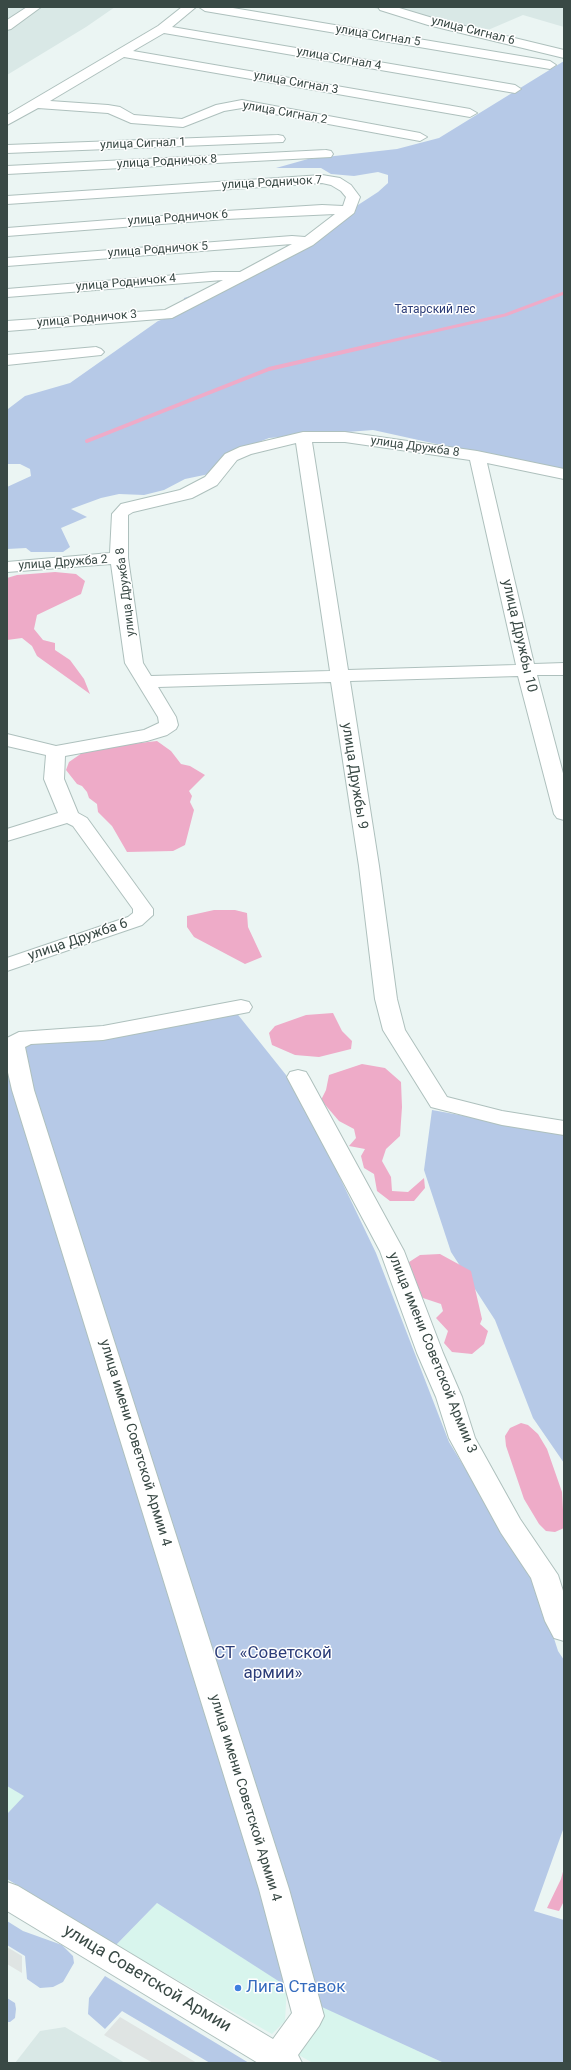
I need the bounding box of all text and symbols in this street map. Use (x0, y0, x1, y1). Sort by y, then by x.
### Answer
street label: улица Сигнал 6 (430, 14, 516, 48)
street label: улица Сигнал 5 (335, 22, 421, 50)
street label: улица Сигнал 4 (296, 44, 382, 74)
street label: улица Сигнал 3 (253, 68, 339, 98)
street label: улица Сигнал 2 (242, 98, 328, 128)
street label: улица Сигнал 1 (100, 135, 186, 153)
street label: улица Родничок 8 (116, 152, 218, 172)
street label: улица Родничок 7 (221, 173, 323, 193)
street label: улица Родничок 6 (127, 207, 229, 229)
street label: улица Родничок 5 (107, 239, 209, 261)
street label: улица Родничок 4 (75, 271, 177, 295)
park label: Татарский лес (394, 303, 476, 317)
street label: улица Родничок 3 (36, 307, 138, 331)
street label: улица Дружба 8 (370, 434, 460, 460)
street label: улица Дружба 8 (113, 547, 139, 637)
street label: улица Дружба 2 (18, 553, 108, 573)
street label: улица Дружбы 10 (498, 578, 540, 694)
street label: улица Дружбы 9 (337, 722, 371, 830)
street label: улица Дружба 6 (26, 915, 130, 965)
street label: улица имени Советской Армии 3 (384, 1250, 480, 1456)
street label: улица имени Советской Армии 4 (96, 1338, 174, 1548)
park label: СТ «Советской армии» (214, 1644, 332, 1684)
street label: улица имени Советской Армии 4 (206, 1693, 284, 1903)
street label: улица Советской Армии (59, 1921, 235, 2037)
place label: Лига Ставок (246, 1978, 345, 1998)
marker: Лига Ставок (233, 1983, 243, 1993)

